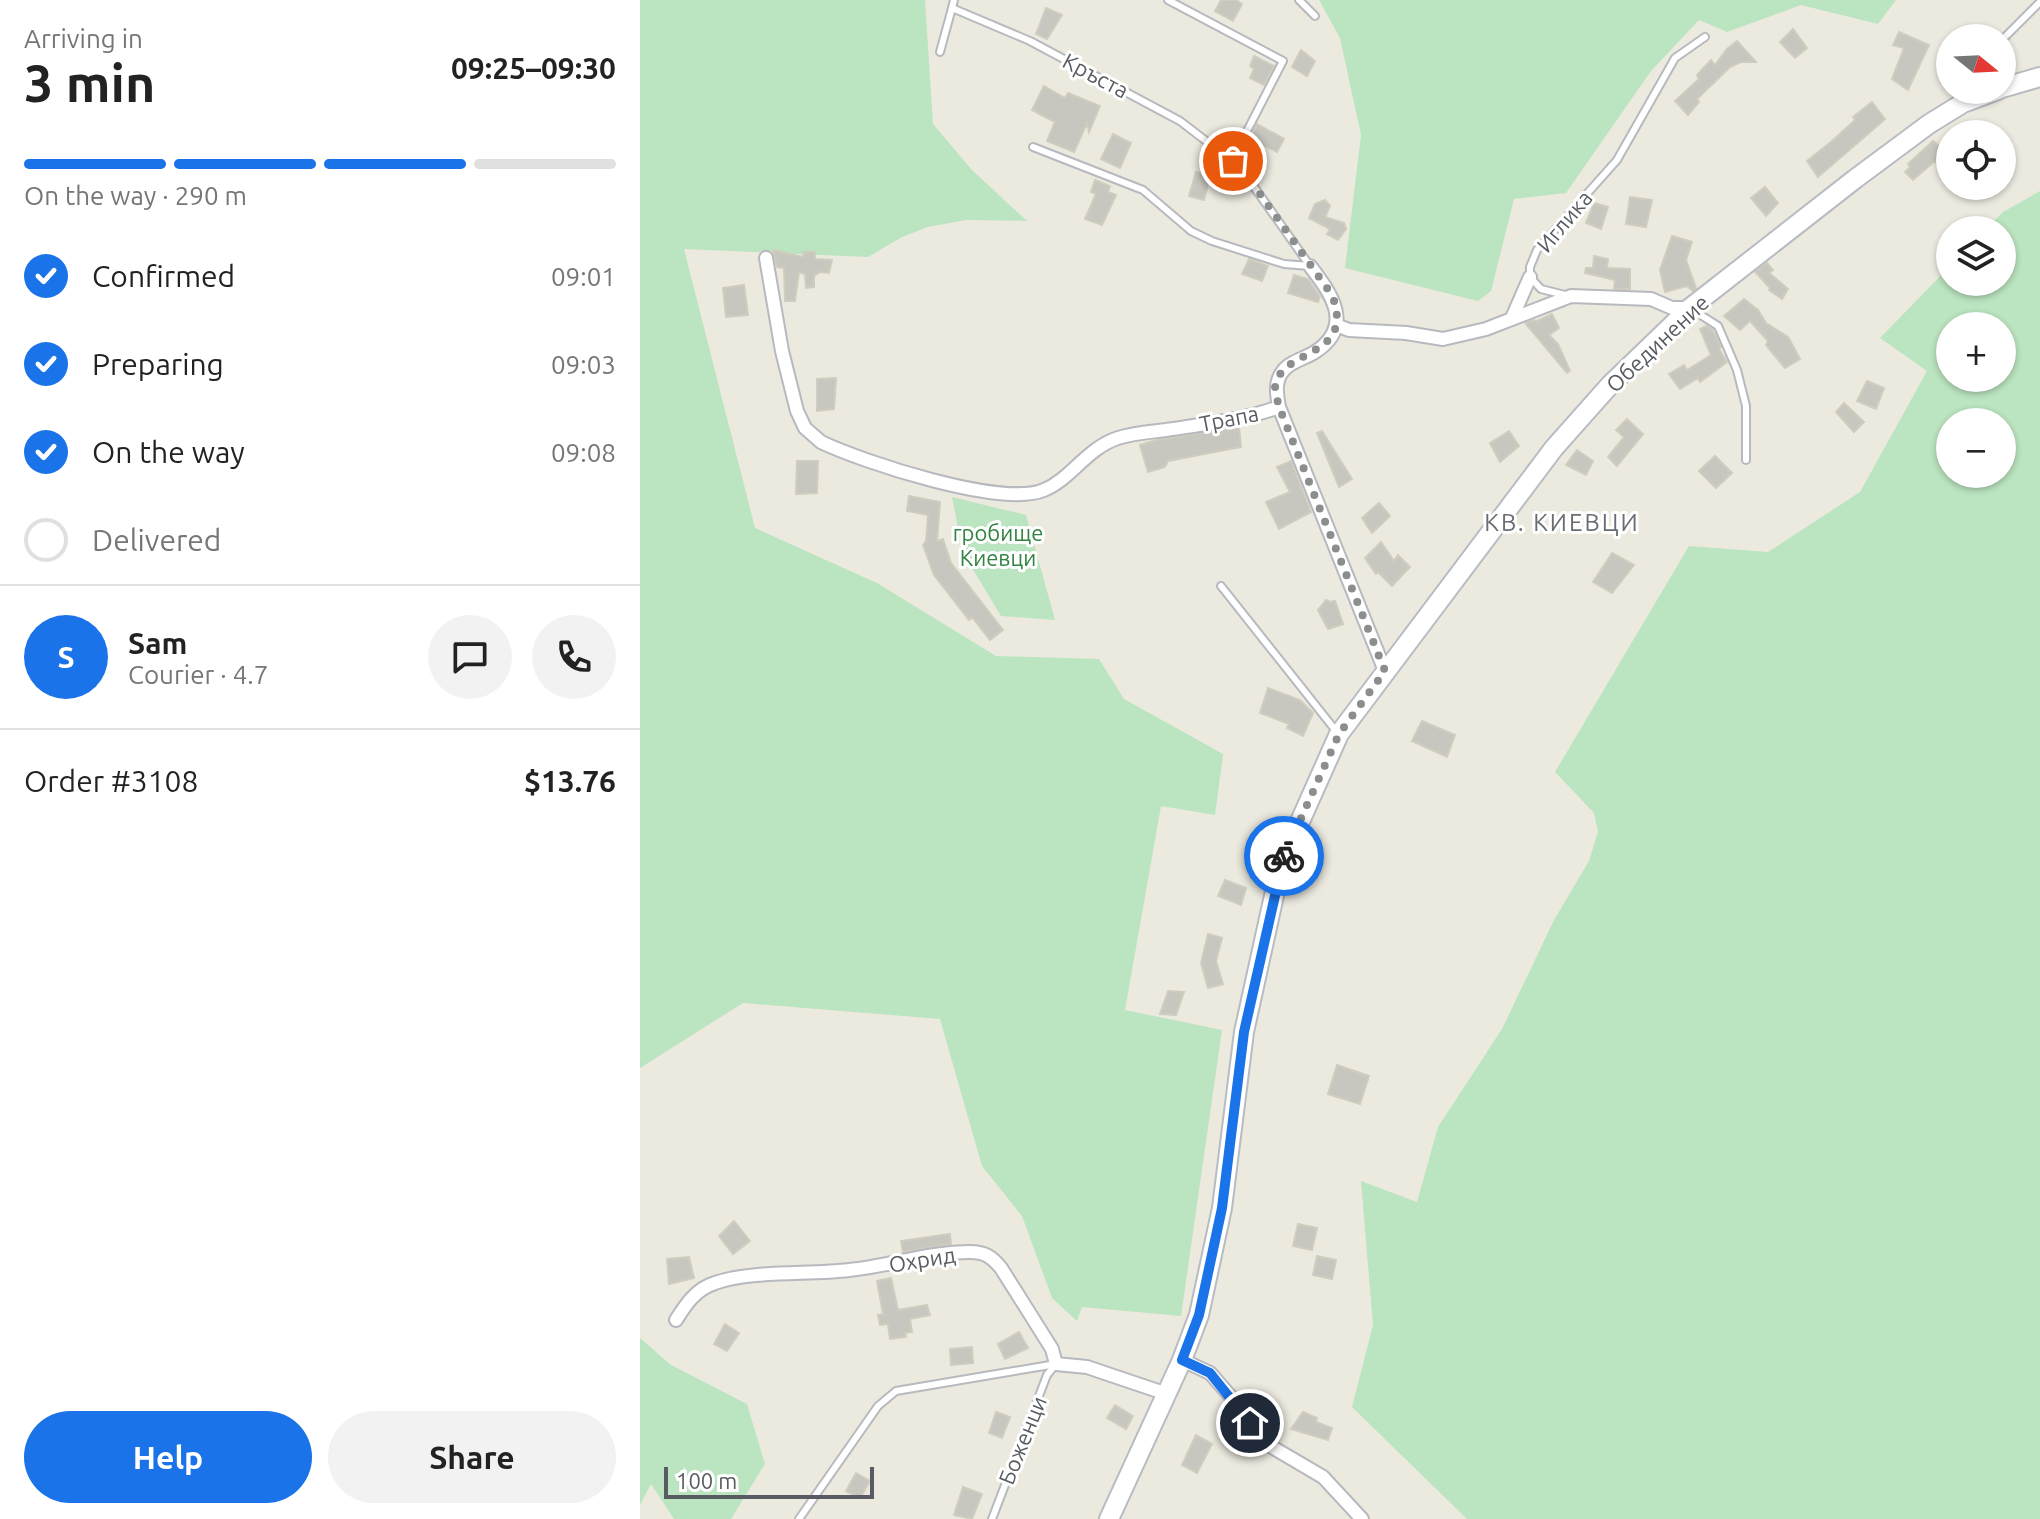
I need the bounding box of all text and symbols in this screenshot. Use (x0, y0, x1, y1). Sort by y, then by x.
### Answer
text: Arriving in (24, 24, 143, 53)
north arrow (1936, 24, 2016, 104)
map controls (1936, 24, 2016, 488)
street label: Кръста (1059, 47, 1133, 103)
text: 09:25–09:30 (451, 51, 616, 85)
text: 3 min (24, 54, 155, 112)
button: locate (1936, 120, 2016, 200)
pin (1199, 127, 1267, 195)
icon: bag (1211, 139, 1255, 183)
text: On the way · 290 m (24, 181, 247, 210)
street label: Иглика (1531, 185, 1597, 257)
button: layers (1936, 216, 2016, 296)
icon: check (24, 254, 68, 298)
text: Confirmed (92, 259, 235, 293)
text: 09:01 (551, 262, 616, 291)
street label: Обединение (1601, 289, 1713, 397)
button: + (1936, 312, 2016, 392)
icon: check (24, 342, 68, 386)
text: Preparing (92, 347, 224, 381)
text: 09:03 (551, 350, 616, 379)
street label: Трапа (1197, 400, 1261, 436)
button: − (1936, 408, 2016, 488)
icon: check (24, 430, 68, 474)
text: On the way (92, 435, 245, 469)
text: 09:08 (551, 438, 616, 467)
district label: КВ. КИЕВЦИ (1484, 509, 1640, 536)
park label: гробище Киевци (953, 520, 1043, 570)
text: Delivered (92, 523, 221, 557)
button: chat (428, 615, 512, 699)
button: phone (532, 615, 616, 699)
text: Sam (128, 626, 187, 660)
text: S (57, 640, 75, 674)
text: Courier · 4.7 (128, 660, 268, 689)
text: Order #3108 (24, 764, 198, 798)
text: $13.76 (524, 764, 616, 798)
courier (1244, 816, 1324, 896)
icon: bike (1262, 834, 1306, 878)
street label: Охрид (887, 1241, 957, 1277)
pin (1216, 1389, 1284, 1457)
street label: Боженци (993, 1392, 1051, 1488)
icon: home (1228, 1401, 1272, 1445)
button: Help (24, 1411, 312, 1503)
button: Share (328, 1411, 616, 1503)
scale bar (664, 1463, 874, 1499)
text: 100 m (676, 1468, 737, 1493)

